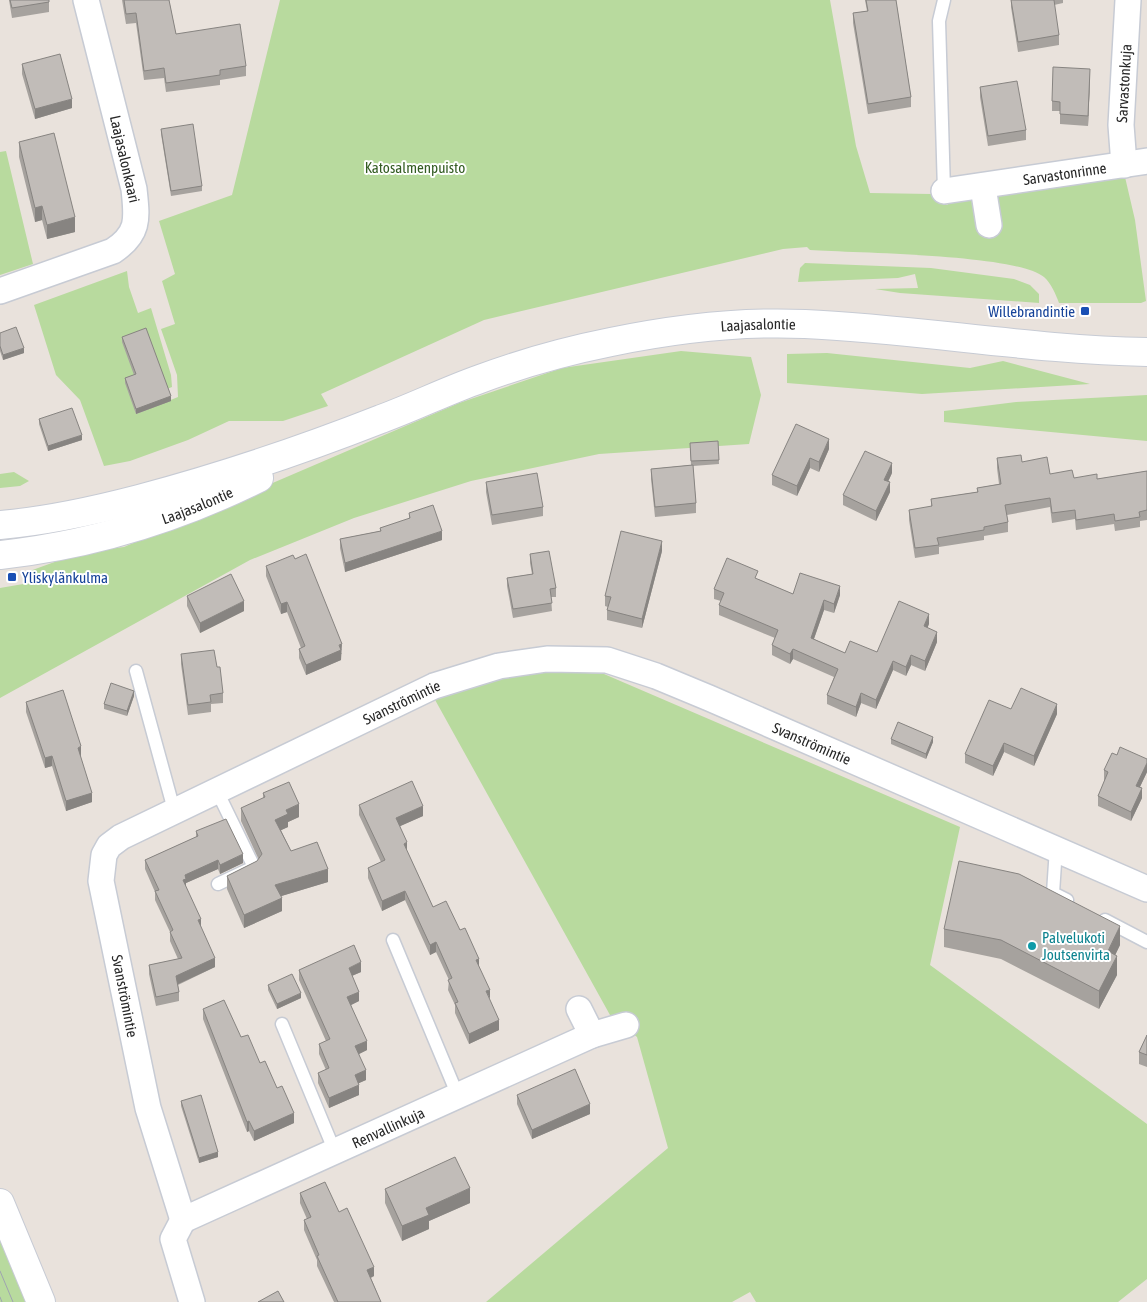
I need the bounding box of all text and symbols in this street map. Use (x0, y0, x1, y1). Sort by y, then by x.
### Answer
street label: Sarvastonkuja (1113, 43, 1134, 123)
street label: Laajasalonkaari (107, 114, 143, 204)
park label: Katosalmenpuisto (365, 159, 465, 176)
street label: Sarvastonrinne (1022, 159, 1108, 188)
place label: Willebrandintie (988, 303, 1075, 320)
marker: Willebrandintie (1079, 305, 1091, 317)
street label: Laajasalontie (720, 315, 796, 334)
street label: Laajasalontie (159, 483, 236, 527)
place label: Yliskylänkulma (22, 569, 108, 586)
marker: Yliskylänkulma (6, 571, 18, 583)
street label: Svanströmintie (360, 676, 442, 728)
street label: Svanströmintie (770, 718, 854, 768)
place label: Palvelukoti Joutsenvirta (1042, 929, 1110, 963)
marker: Palvelukoti Joutsenvirta (1026, 940, 1038, 952)
street label: Svanströmintie (109, 953, 141, 1039)
street label: Renvallinkuja (349, 1104, 427, 1151)

